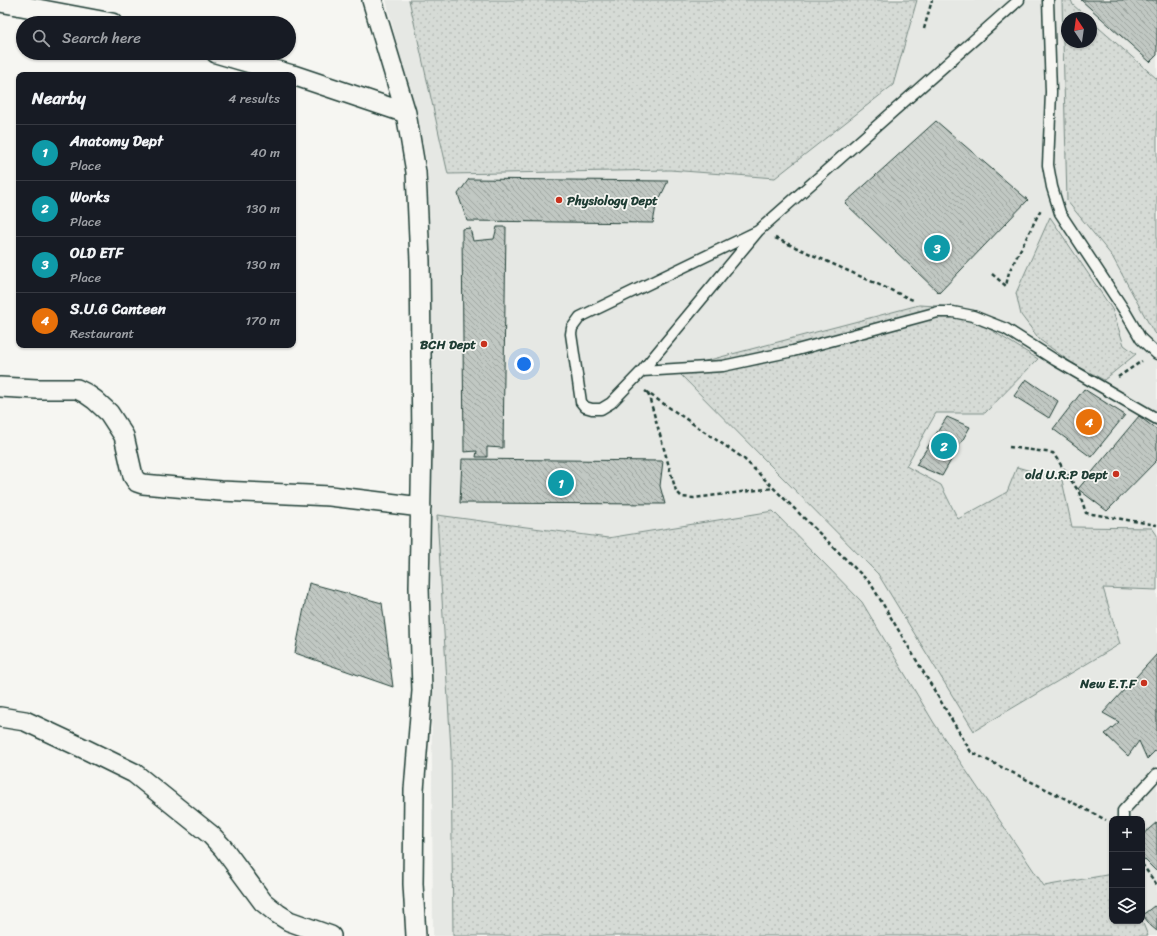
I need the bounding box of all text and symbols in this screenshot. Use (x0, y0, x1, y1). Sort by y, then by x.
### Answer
north arrow (1061, 12, 1097, 48)
search box (16, 16, 296, 60)
text: Search here (62, 25, 141, 51)
icon: search (30, 27, 52, 49)
text: Nearby (32, 83, 86, 113)
text: 4 results (228, 87, 280, 110)
text: Anatomy Dept (70, 128, 163, 154)
text: 1 (42, 141, 48, 164)
text: 40 m (250, 141, 280, 164)
text: Place (70, 154, 101, 177)
text: Works (70, 184, 109, 210)
place label: Physiology Dept (567, 189, 658, 212)
marker: Physiology Dept (554, 195, 564, 205)
text: 2 (41, 197, 49, 220)
text: 130 m (246, 197, 280, 220)
text: Place (70, 210, 101, 233)
pin: 3 (924, 233, 950, 263)
text: OLD ETF (70, 240, 123, 266)
text: 3 (41, 253, 49, 276)
text: 130 m (246, 253, 280, 276)
text: Place (70, 266, 101, 289)
text: S.U.G Canteen (70, 296, 166, 322)
text: 4 (41, 309, 49, 332)
text: 170 m (245, 309, 280, 332)
text: Restaurant (70, 322, 134, 345)
place label: BCH Dept (420, 333, 476, 356)
marker: BCH Dept (479, 339, 489, 349)
your location (514, 354, 534, 374)
pin: 4 (1076, 407, 1102, 437)
pin: 2 (931, 431, 957, 461)
place label: old U.R.P Dept (1025, 463, 1108, 486)
pin: 1 (548, 468, 574, 498)
marker: old U.R.P Dept (1111, 469, 1121, 479)
place label: New E.T.F (1079, 672, 1138, 695)
marker: New E.T.F (1139, 678, 1149, 688)
map controls (1109, 816, 1145, 924)
button: + (1109, 816, 1145, 852)
button: − (1109, 852, 1145, 888)
button: layers (1109, 888, 1145, 924)

